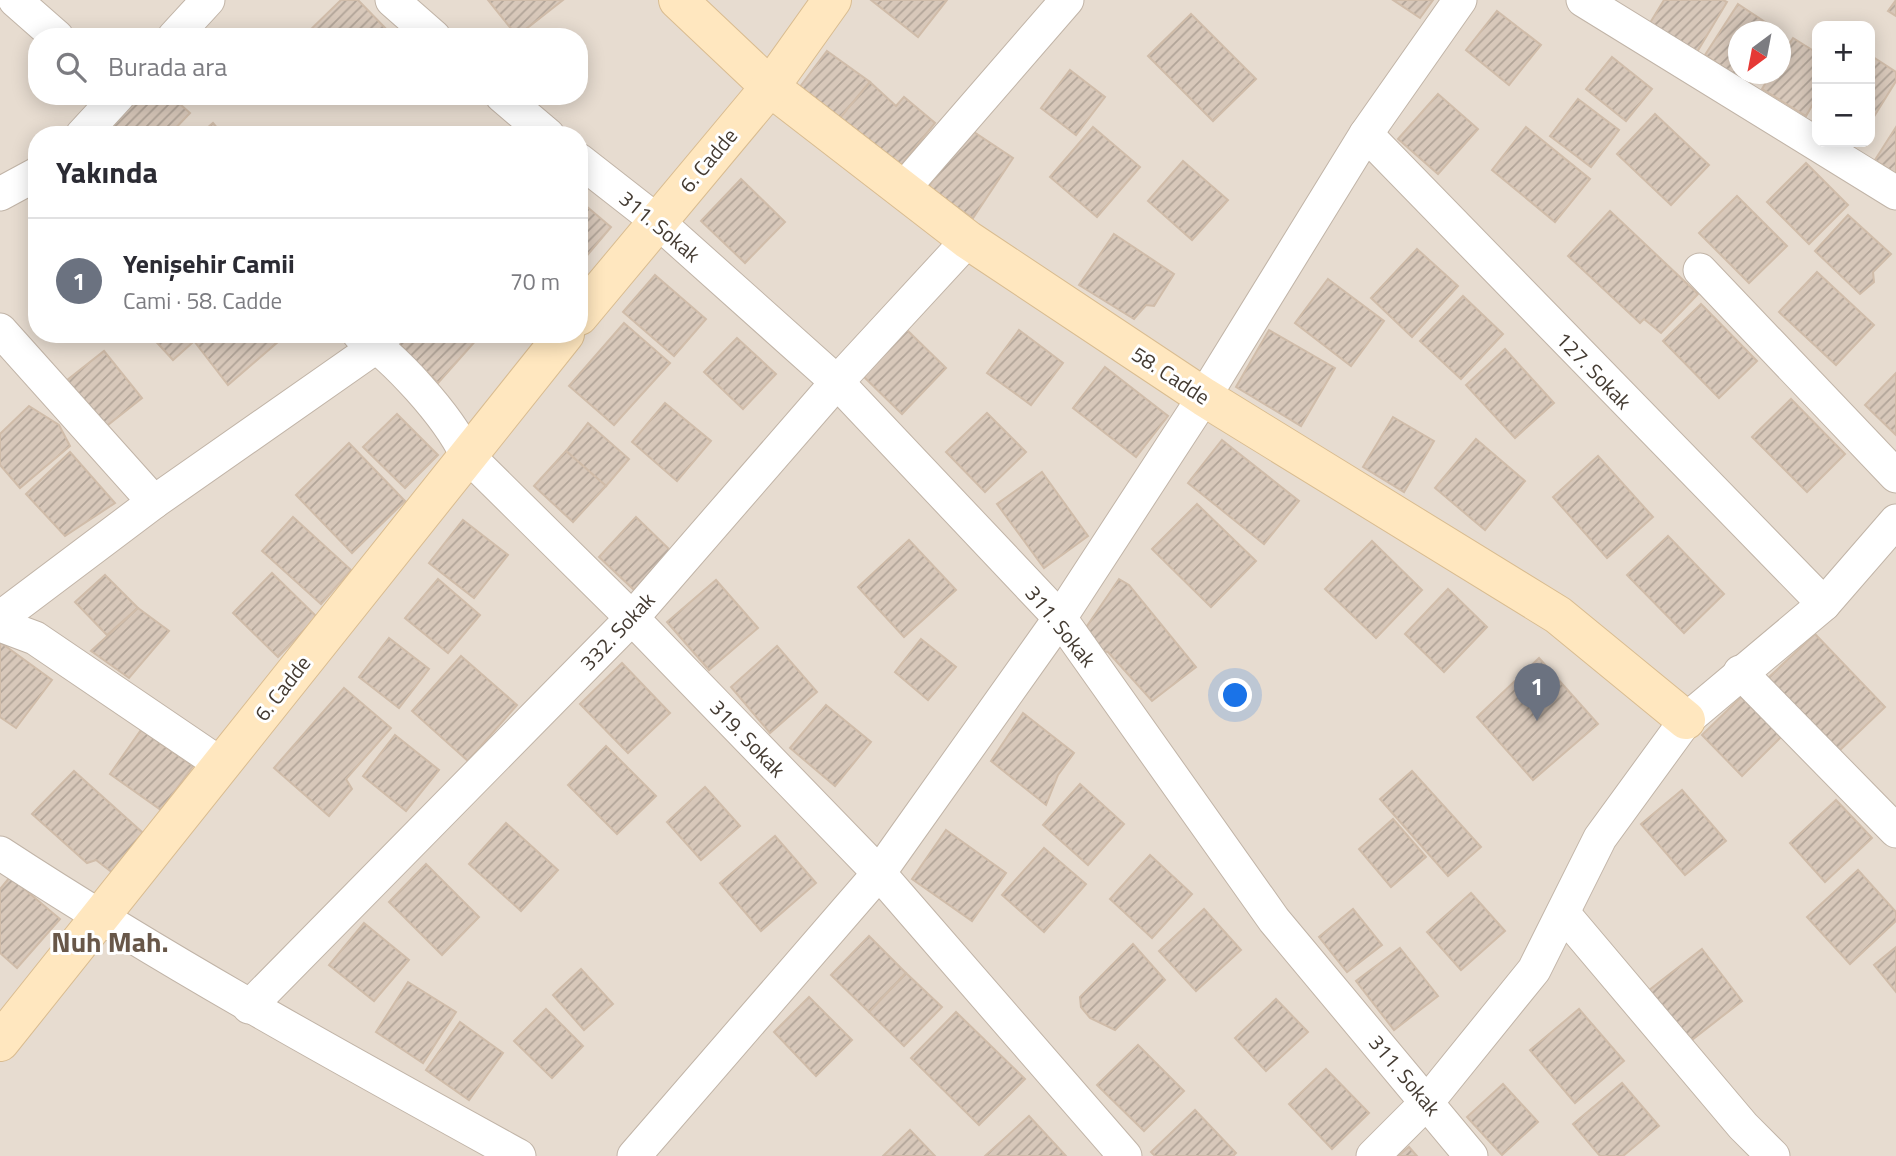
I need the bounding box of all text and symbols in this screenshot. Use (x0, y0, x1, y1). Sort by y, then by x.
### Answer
north arrow (1728, 21, 1791, 84)
map controls (1812, 21, 1875, 147)
button: + (1812, 21, 1875, 84)
search box (28, 28, 588, 105)
text: Burada ara (108, 47, 227, 86)
icon: search (52, 48, 90, 86)
button: − (1812, 84, 1875, 147)
street label: 6. Cadde (671, 121, 745, 199)
text: Yakında (56, 149, 158, 195)
street label: 311. Sokak (612, 182, 708, 270)
text: Yenişehir Camii (123, 244, 295, 283)
text: 1 (73, 264, 85, 299)
text: 70 m (510, 264, 560, 299)
text: Cami · 58. Cadde (123, 283, 282, 318)
street label: 127. Sokak (1549, 324, 1639, 416)
street label: 58. Cadde (1126, 338, 1216, 412)
street label: 311. Sokak (1018, 578, 1104, 674)
street label: 332. Sokak (572, 584, 662, 678)
street label: 6. Cadde (246, 648, 318, 728)
pin: 1 (1514, 663, 1560, 721)
your location (1218, 678, 1252, 712)
street label: 319. Sokak (703, 692, 793, 784)
district label: Nuh Mah. (51, 920, 169, 963)
street label: 311. Sokak (1361, 1027, 1449, 1123)

